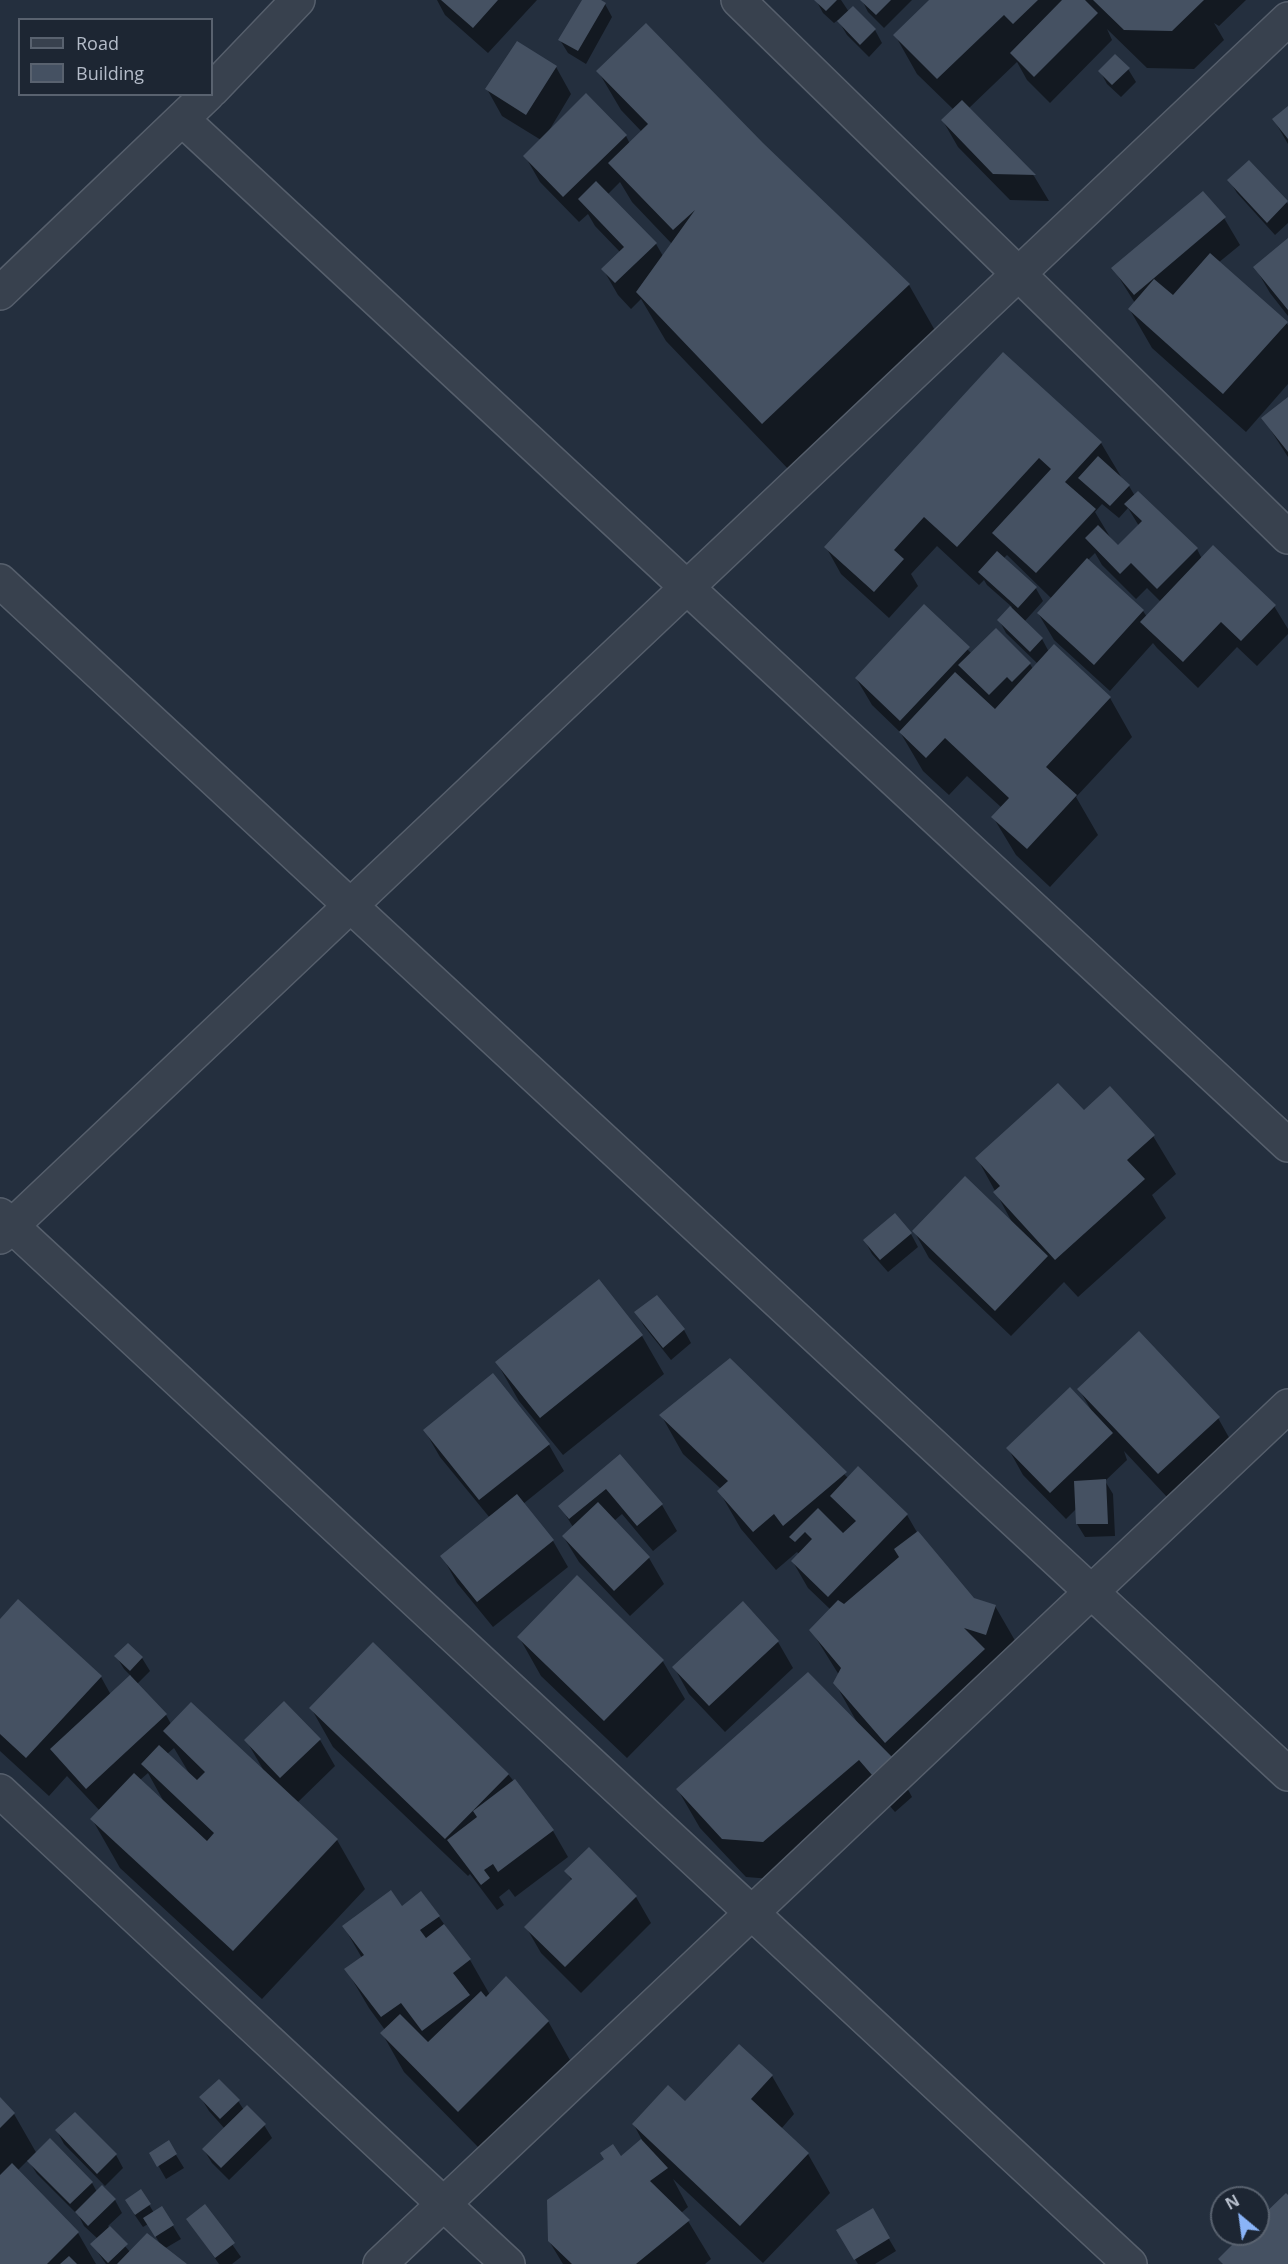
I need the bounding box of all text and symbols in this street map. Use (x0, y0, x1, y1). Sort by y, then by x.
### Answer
legend (18, 18, 213, 96)
text: Road (76, 31, 119, 55)
text: Building (76, 61, 144, 85)
north arrow (1210, 2186, 1270, 2246)
text: N (1221, 2189, 1243, 2215)

